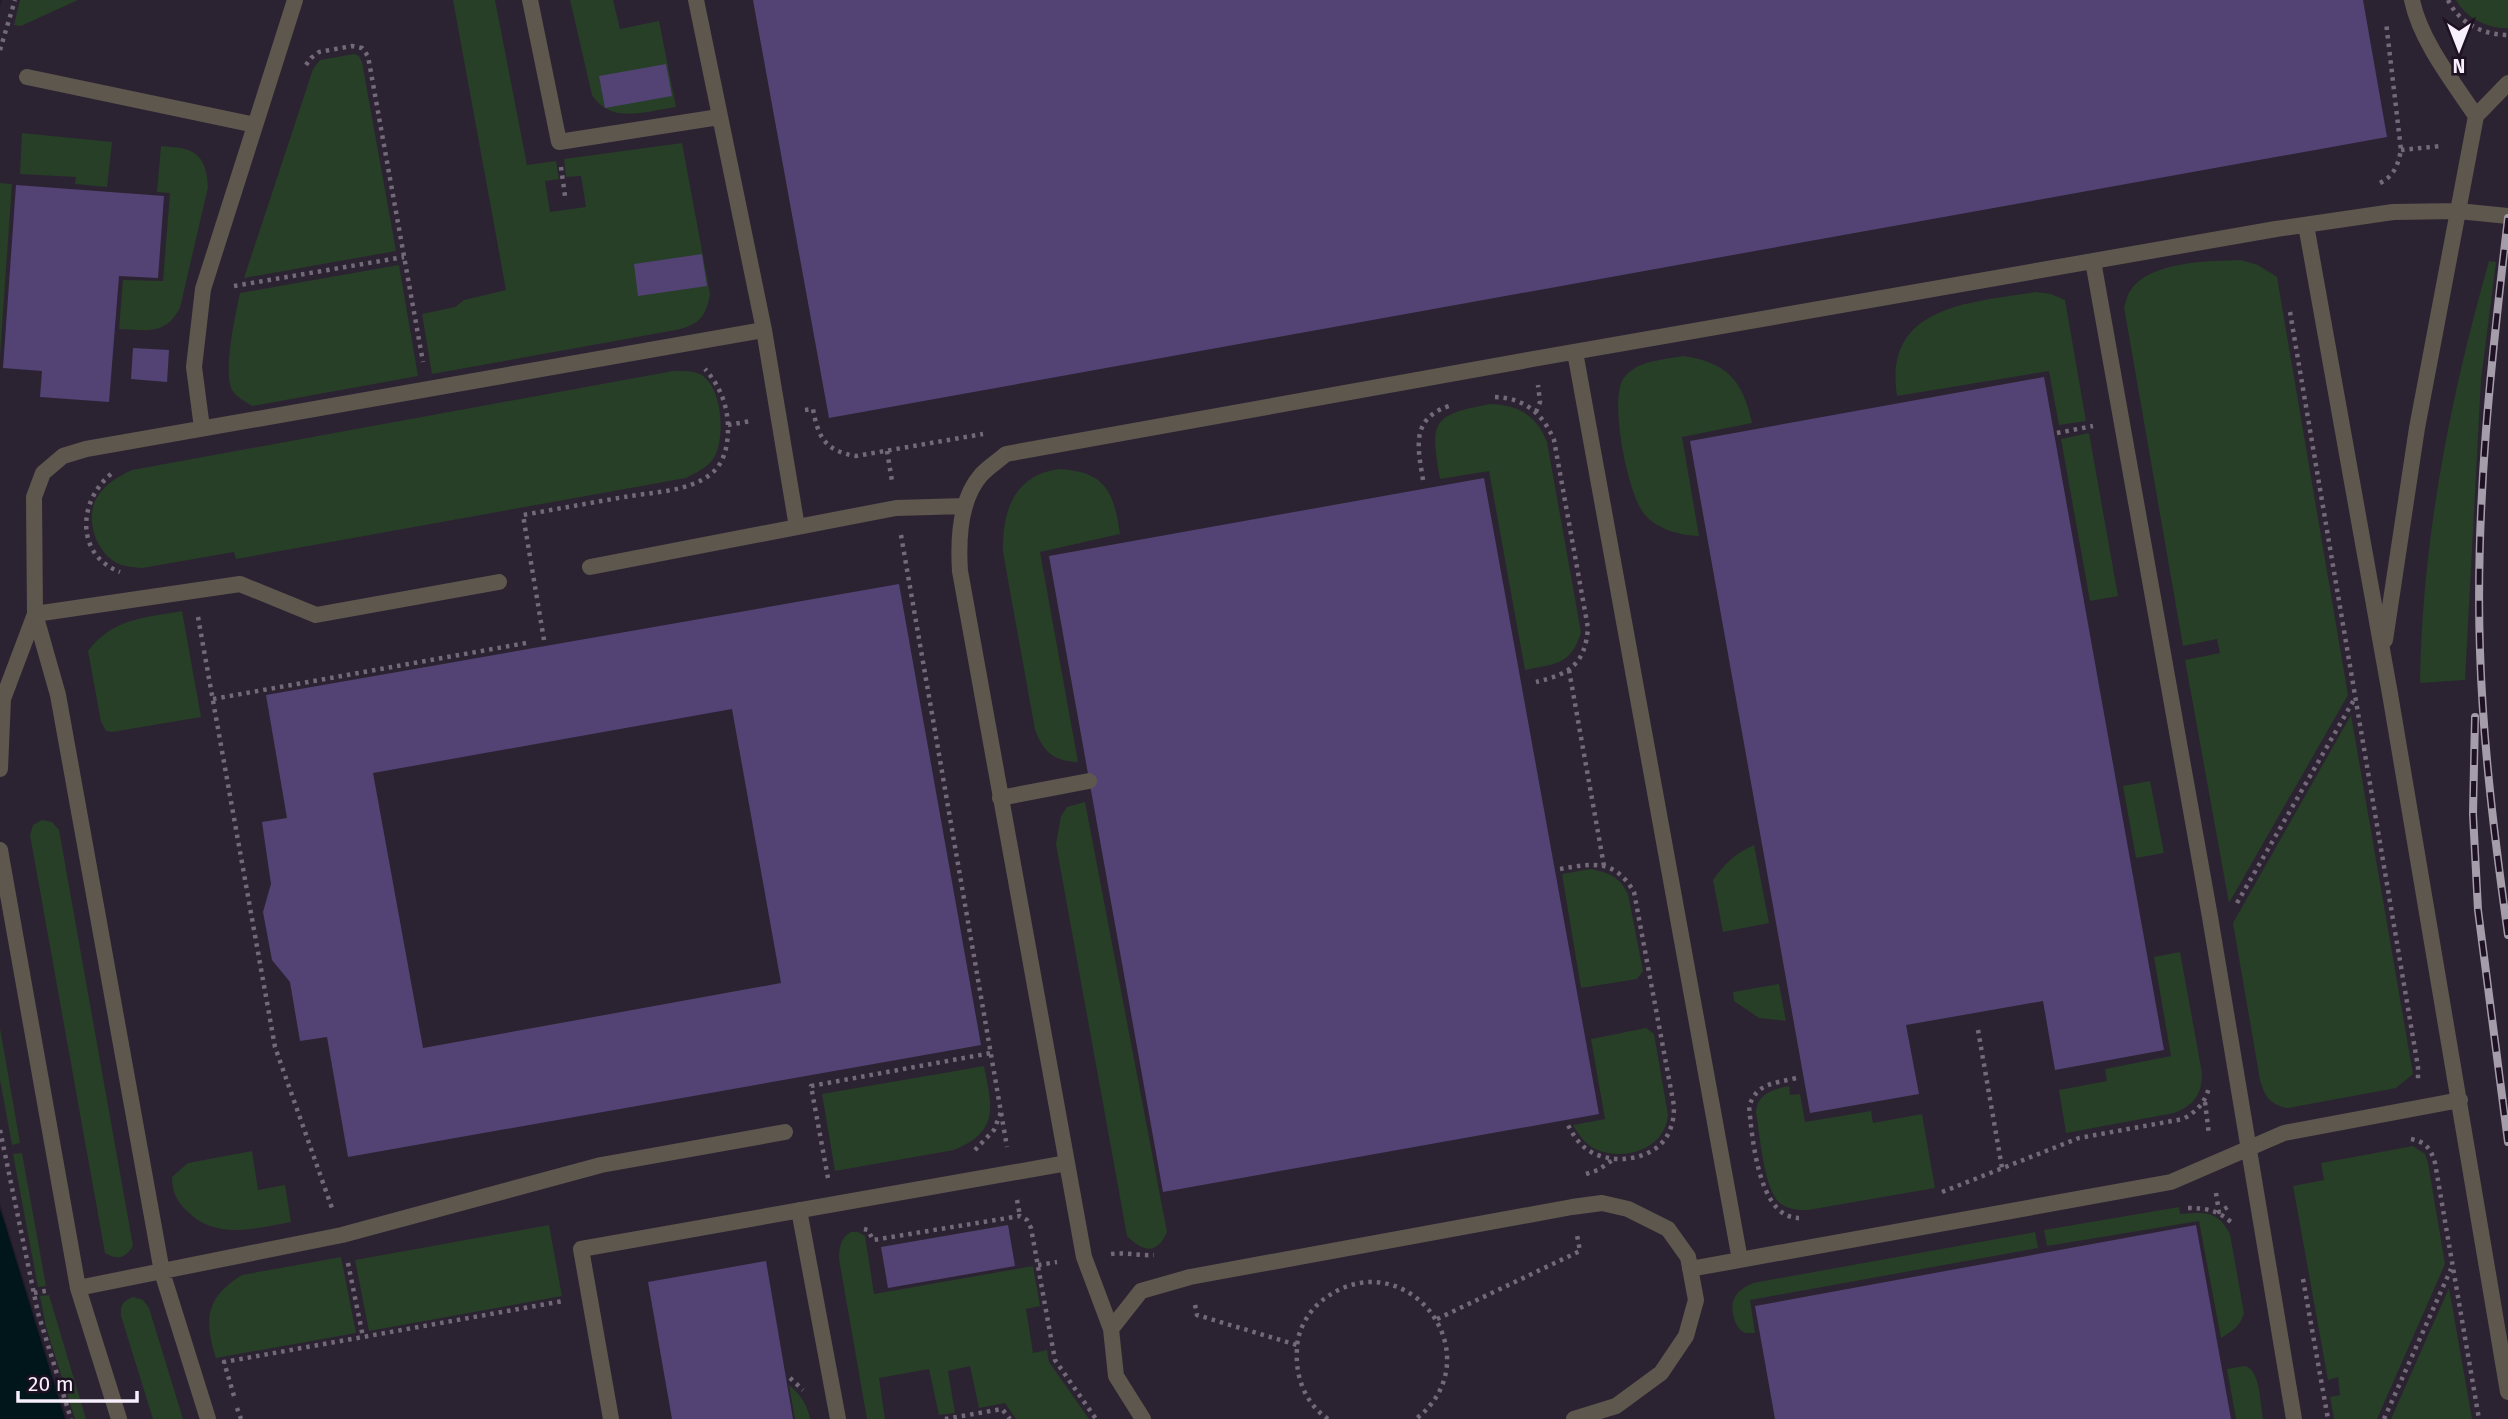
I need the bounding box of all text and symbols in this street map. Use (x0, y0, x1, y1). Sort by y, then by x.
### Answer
north arrow (2424, 14, 2494, 84)
text: N (2453, 54, 2465, 77)
scale bar (18, 1360, 136, 1404)
text: 20 m (28, 1371, 74, 1397)

